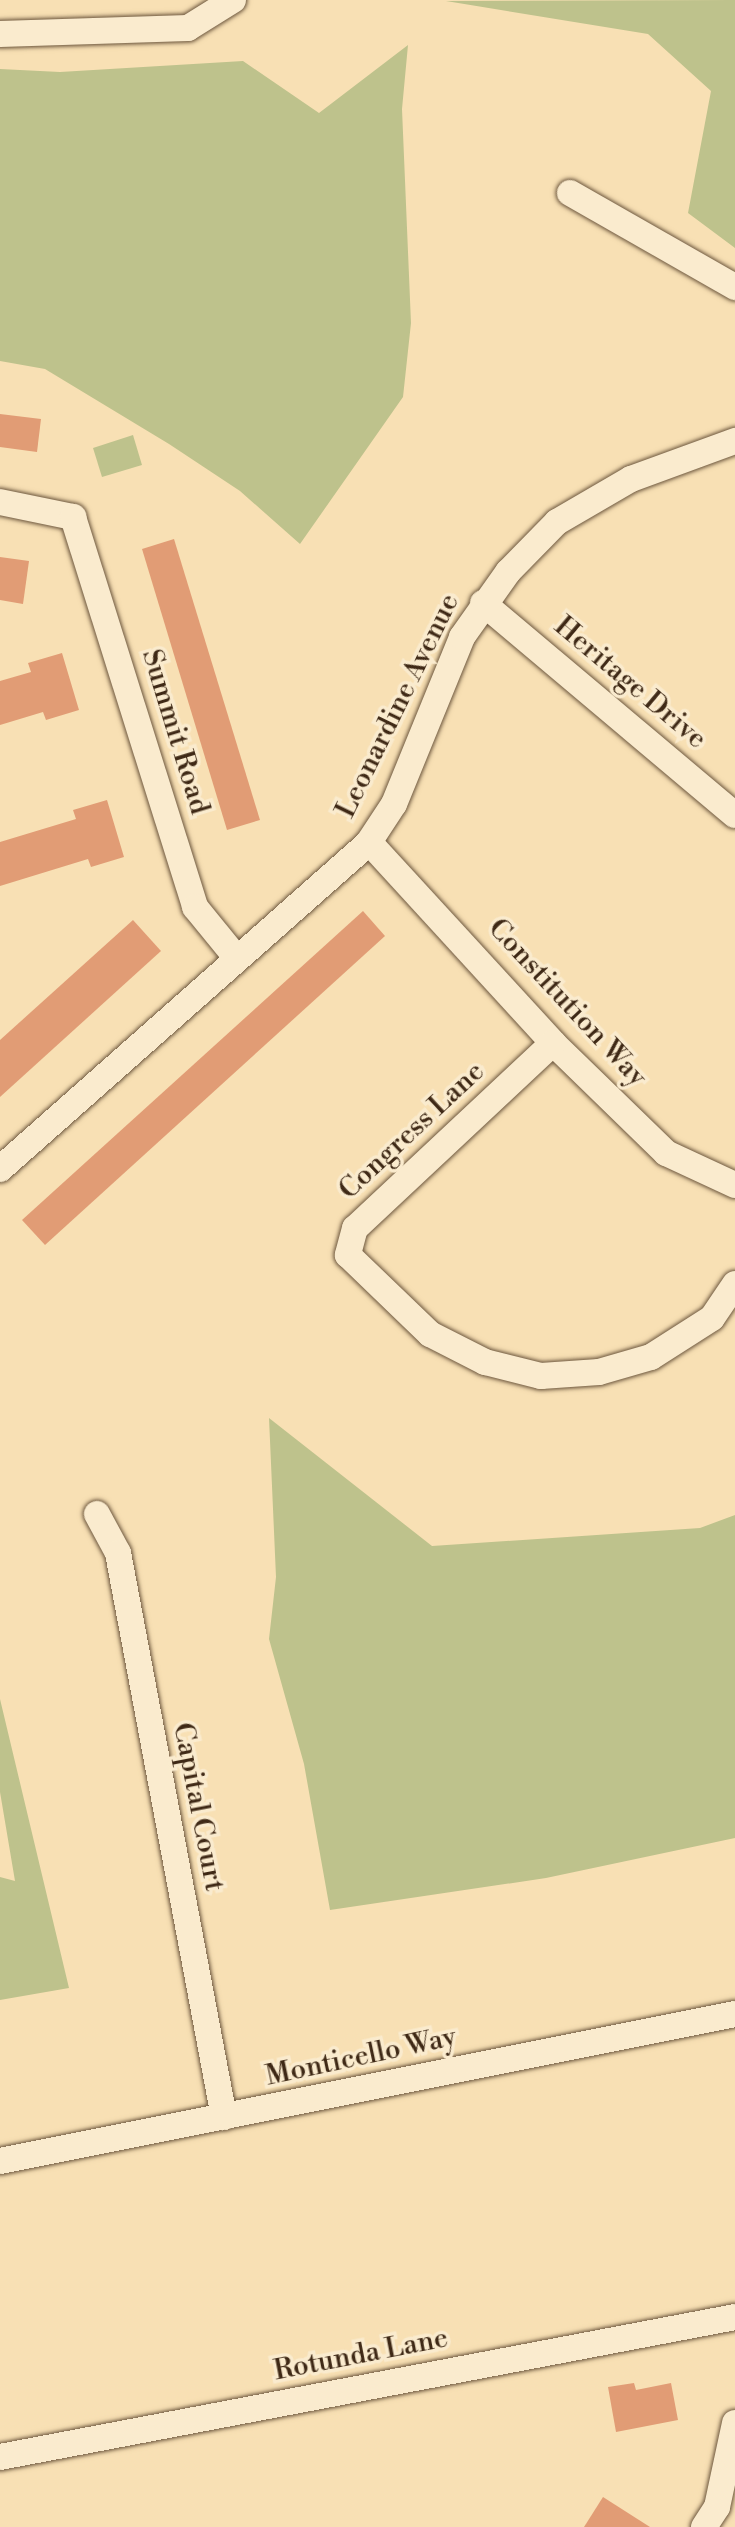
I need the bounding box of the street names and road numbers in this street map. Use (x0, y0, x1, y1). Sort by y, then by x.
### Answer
street label: Leonardine Avenue (329, 588, 467, 824)
street label: Heritage Drive (547, 610, 713, 756)
street label: Summit Road (134, 646, 216, 818)
street label: Constitution Way (481, 912, 653, 1094)
street label: Congress Lane (332, 1055, 492, 1207)
street label: Capital Court (165, 1720, 231, 1894)
street label: Monticello Way (263, 2020, 459, 2094)
street label: Rotunda Lane (271, 2322, 451, 2388)

